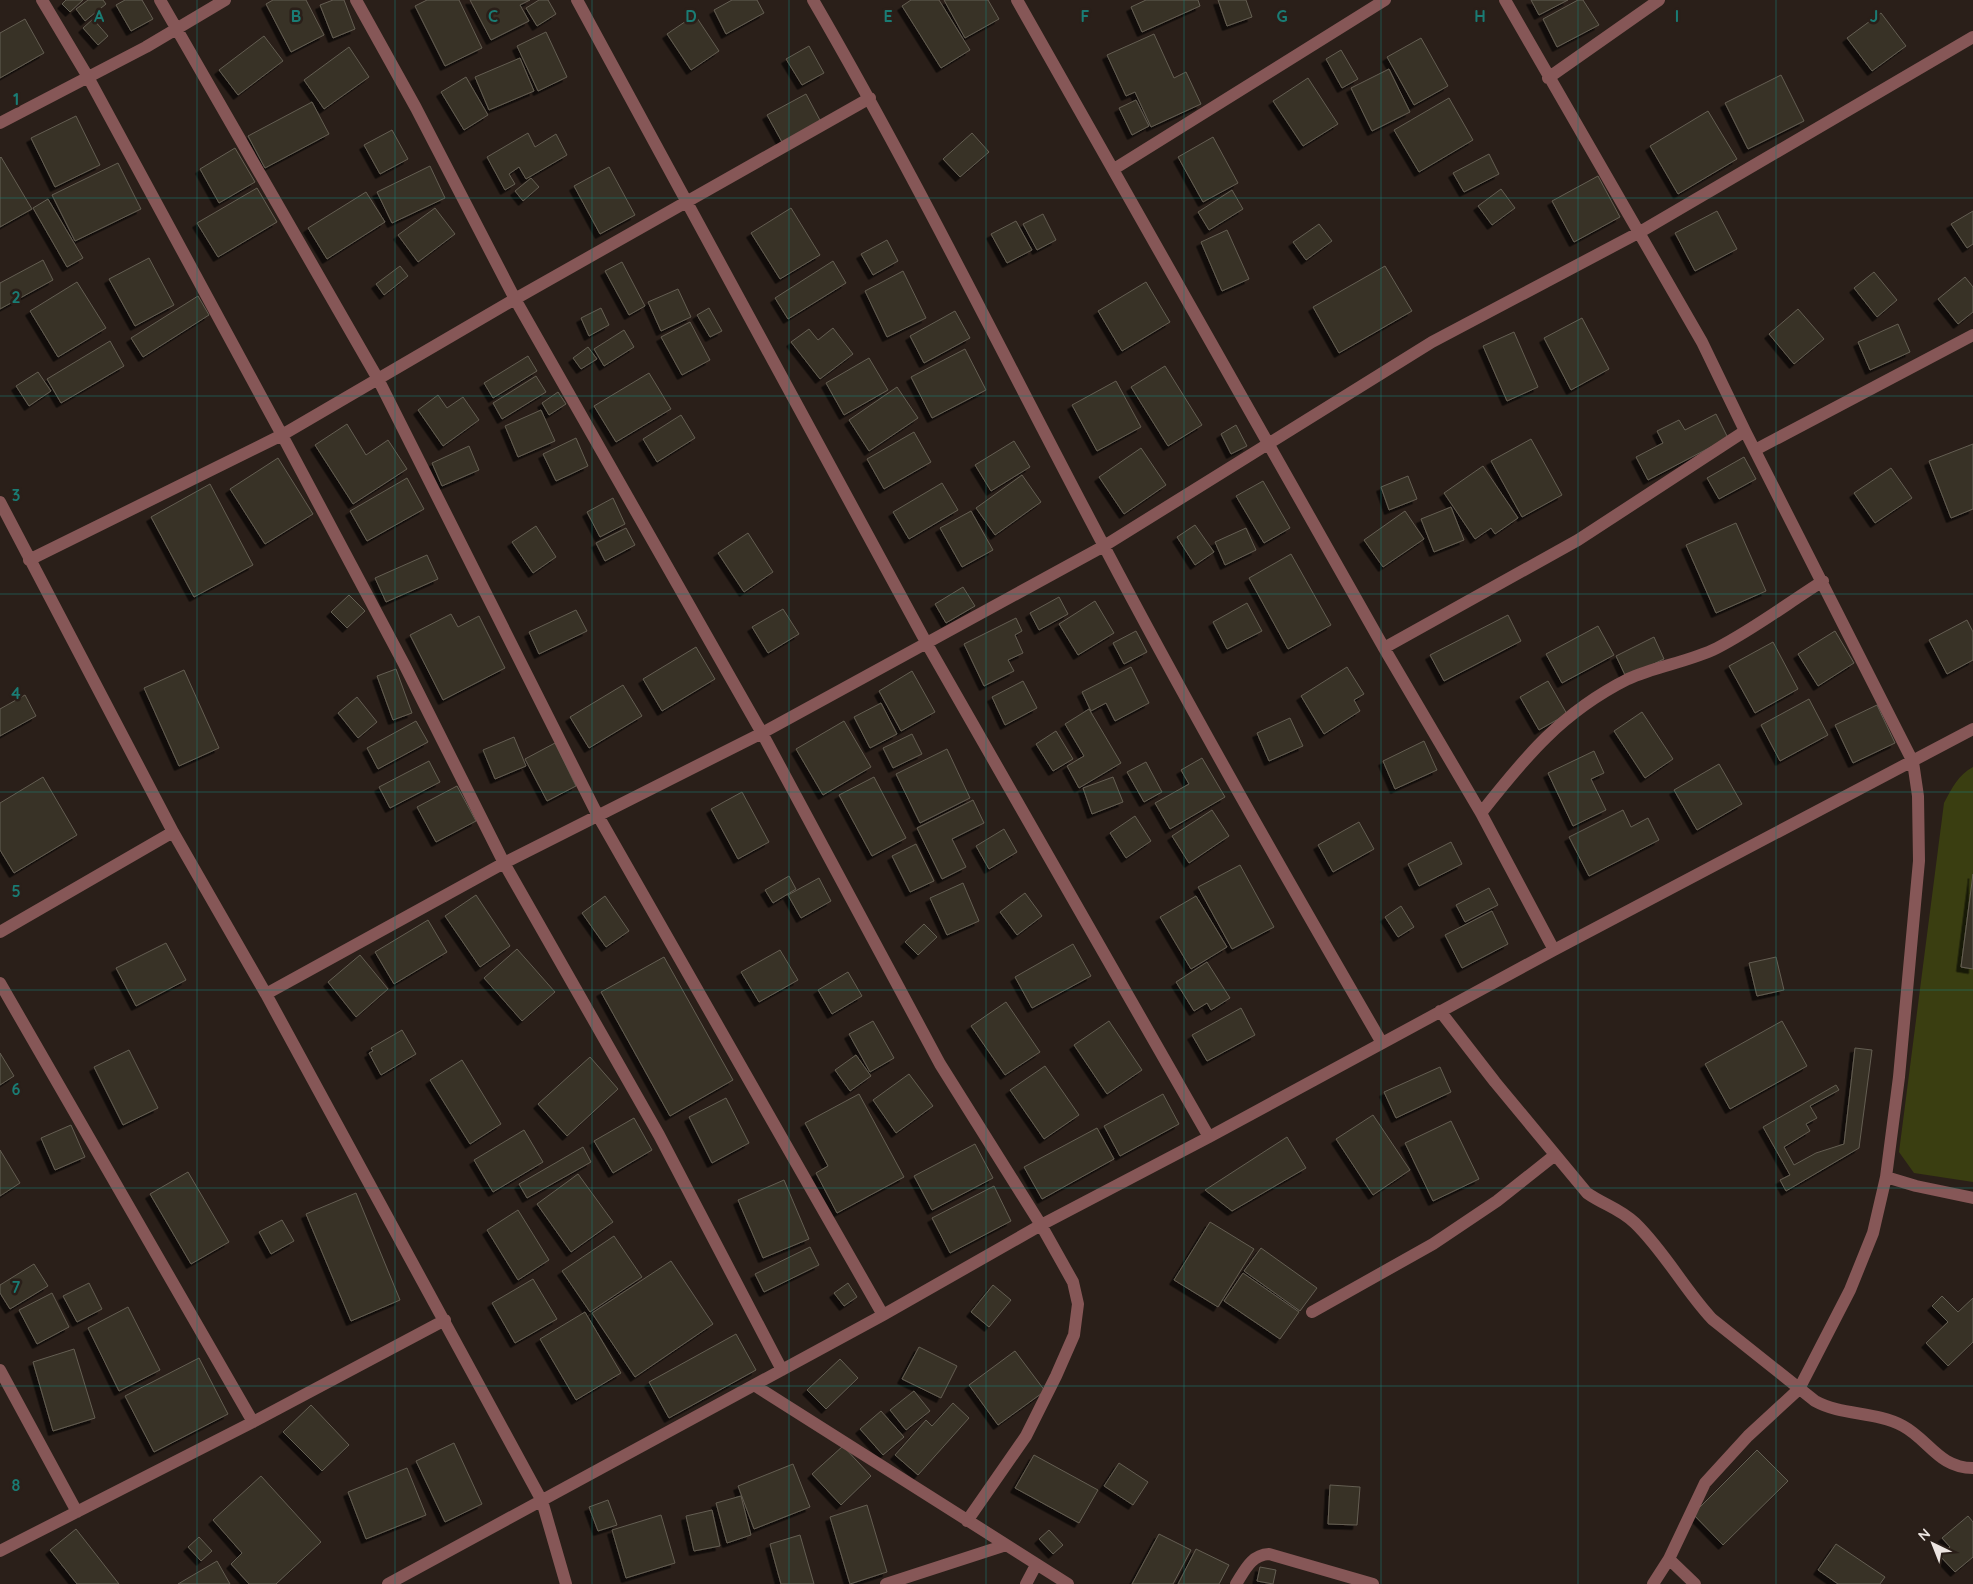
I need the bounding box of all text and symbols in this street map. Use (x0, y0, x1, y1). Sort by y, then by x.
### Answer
text: A (94, 6, 105, 26)
text: B (291, 6, 301, 26)
text: C (488, 6, 498, 26)
text: D (685, 6, 697, 26)
text: E (883, 6, 893, 26)
text: F (1081, 6, 1090, 26)
text: G (1276, 6, 1288, 26)
text: H (1474, 6, 1486, 26)
text: I (1675, 6, 1679, 26)
text: J (1870, 6, 1878, 26)
text: 1 (13, 89, 19, 109)
text: 2 (11, 287, 21, 307)
text: 3 (12, 485, 20, 505)
text: 4 (11, 683, 21, 703)
text: 5 (11, 881, 21, 901)
text: 6 (12, 1079, 21, 1099)
text: 7 (12, 1277, 21, 1297)
text: 8 (12, 1475, 21, 1495)
north arrow (1908, 1519, 1958, 1569)
text: N (1914, 1524, 1934, 1545)

